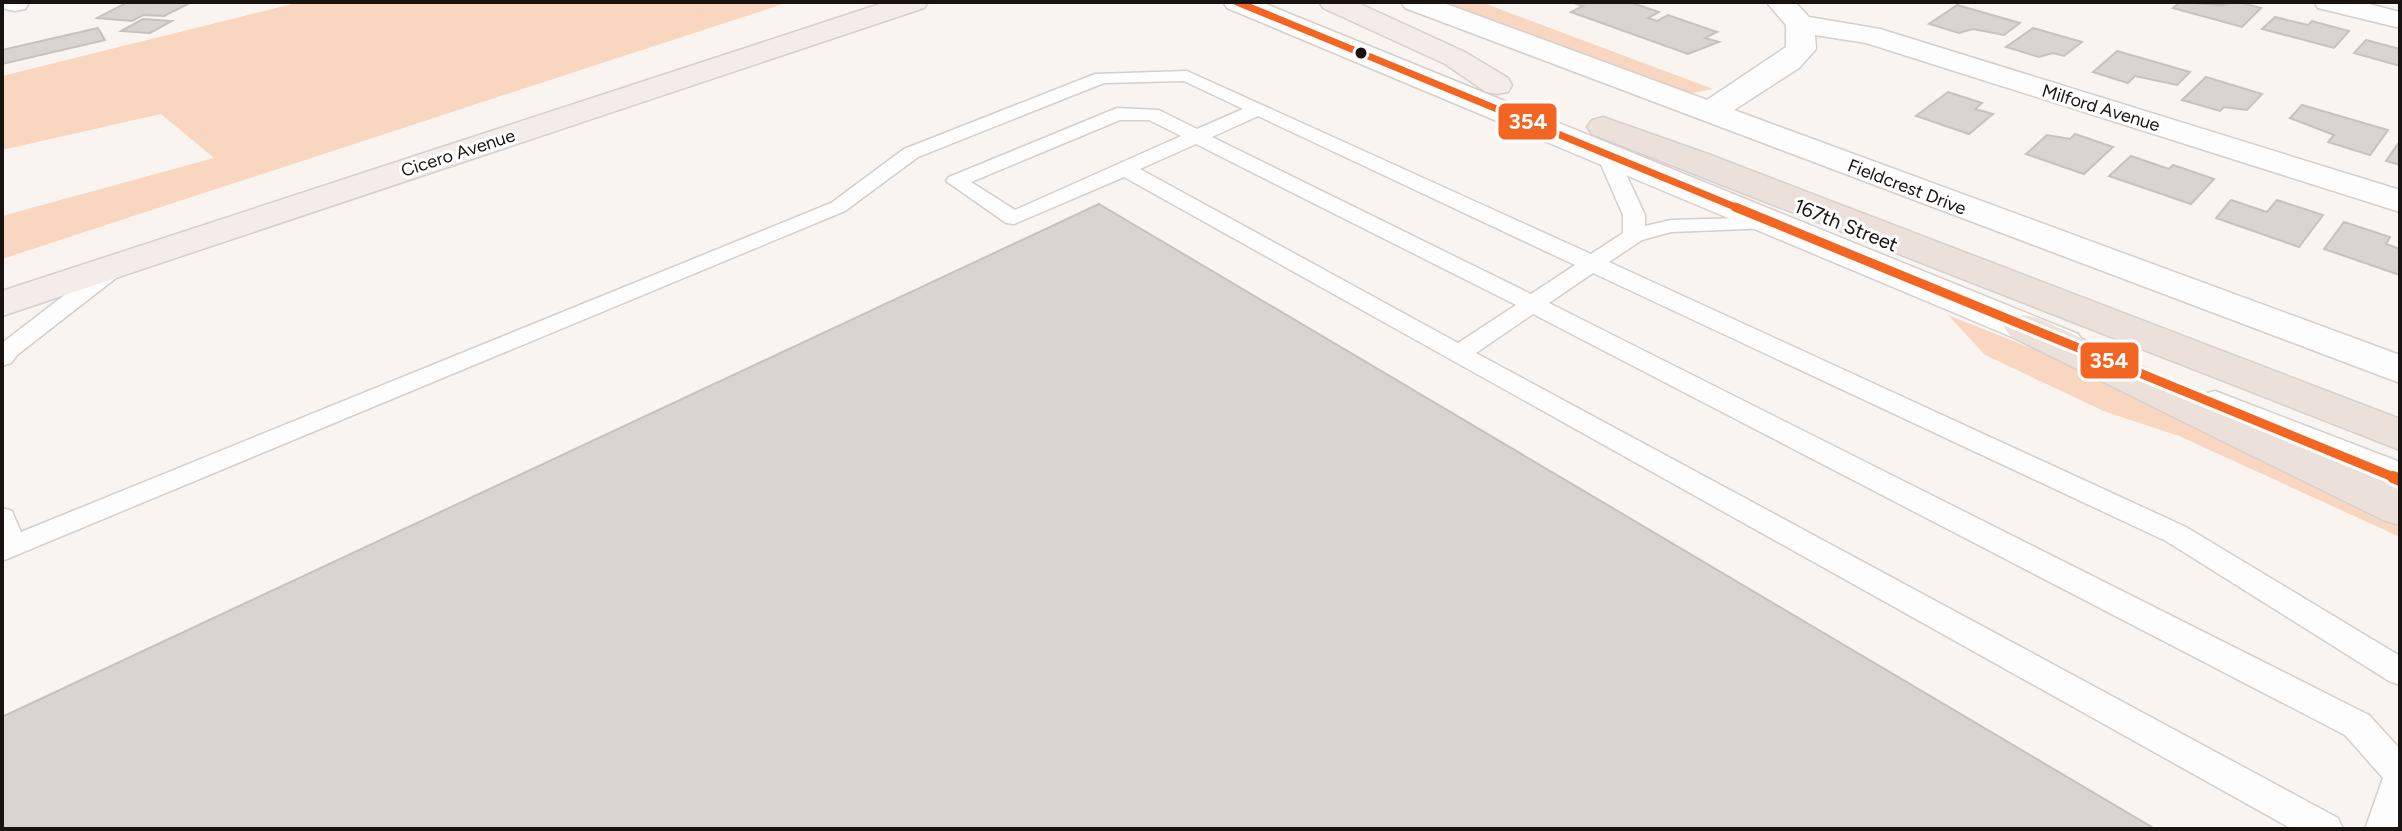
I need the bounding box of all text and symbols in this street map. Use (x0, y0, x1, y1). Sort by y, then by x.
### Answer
unlabelled marker (1353, 45, 1369, 61)
street label: Milford Avenue (2039, 80, 2163, 136)
line badge: 354 (1497, 102, 1558, 141)
text: 354 (1509, 108, 1548, 135)
street label: Cicero Avenue (398, 124, 518, 182)
street label: Fieldcrest Drive (1845, 154, 1970, 220)
street label: 167th Street (1791, 193, 1901, 257)
line badge: 354 (2079, 341, 2140, 380)
text: 354 (2090, 347, 2129, 374)

